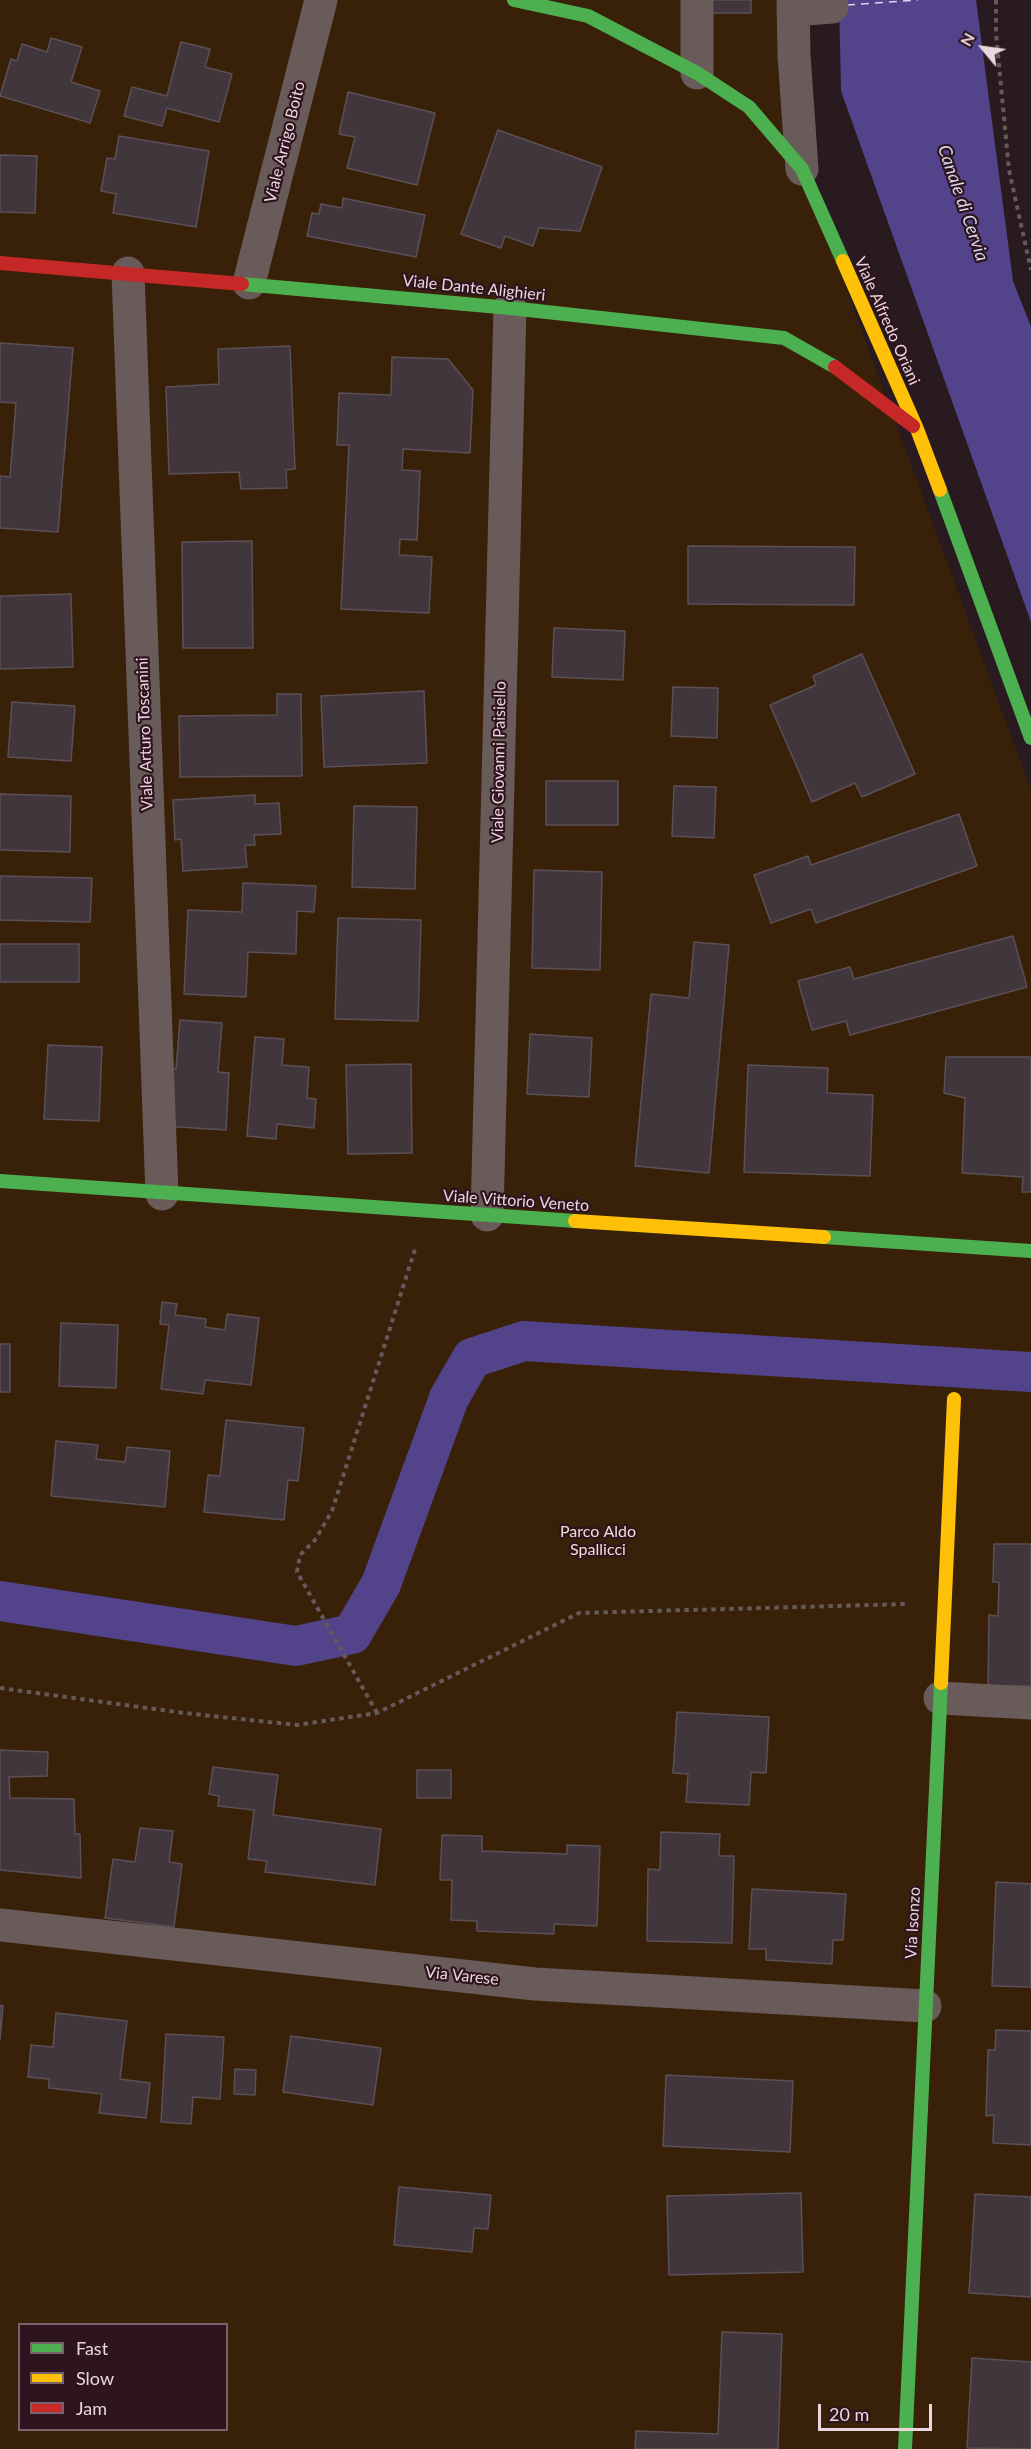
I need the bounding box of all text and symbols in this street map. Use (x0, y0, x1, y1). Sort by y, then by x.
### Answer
north arrow (953, 18, 1013, 78)
text: N (956, 29, 978, 49)
street label: Viale Arrigo Boito (261, 79, 309, 205)
water label: Canale di Cervia (933, 142, 993, 264)
street label: Viale Alfredo Oriani (850, 254, 924, 388)
street label: Viale Dante Alighieri (402, 271, 546, 305)
street label: Viale Arturo Toscanini (133, 657, 157, 811)
street label: Viale Giovanni Paisiello (488, 681, 510, 843)
street label: Viale Vittorio Veneto (442, 1186, 590, 1216)
park label: Parco Aldo Spallicci (560, 1522, 636, 1560)
street label: Via Isonzo (902, 1887, 924, 1959)
street label: Via Varese (424, 1963, 500, 1989)
legend (18, 2323, 228, 2431)
text: Fast (76, 2337, 108, 2359)
text: Slow (76, 2367, 114, 2389)
scale bar (821, 2392, 935, 2430)
text: Jam (76, 2397, 107, 2419)
text: 20 m (829, 2403, 869, 2425)

